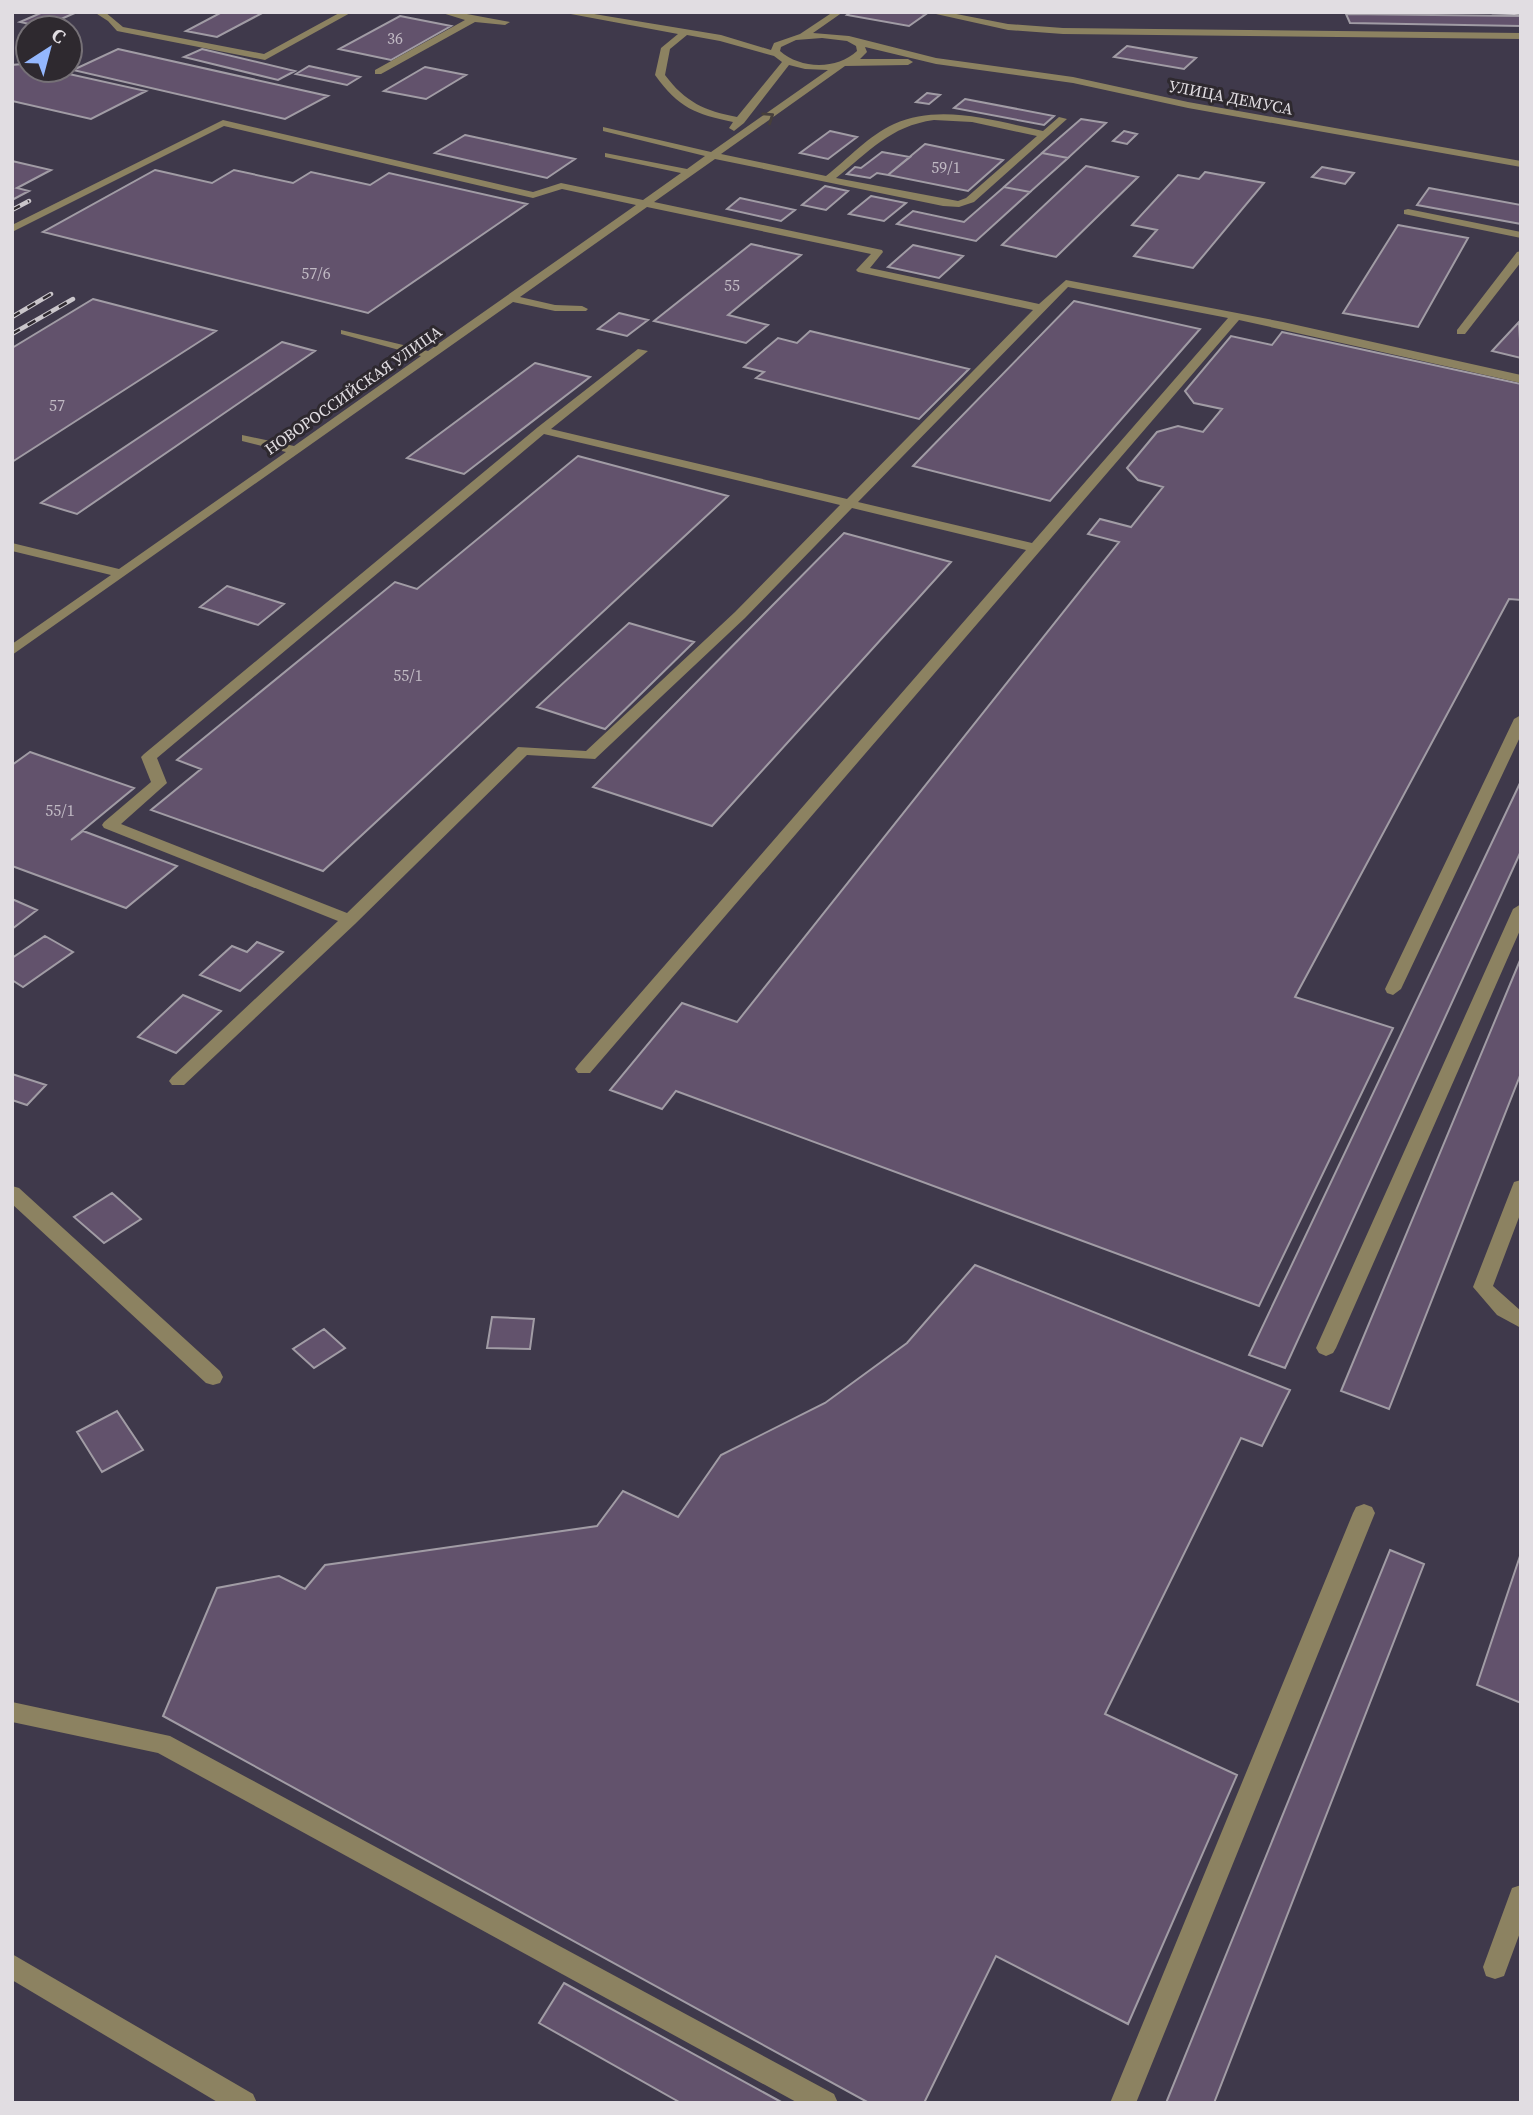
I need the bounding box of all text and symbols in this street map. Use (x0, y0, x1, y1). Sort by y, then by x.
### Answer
north arrow (14, 14, 84, 84)
text: С (47, 21, 72, 49)
house number: 36 (387, 27, 403, 49)
street label: УЛИЦА ДЕМУСА (1167, 74, 1295, 120)
one-way arrow (761, 112, 774, 125)
house number: 59/1 (931, 156, 961, 178)
house number: 57/6 (301, 262, 331, 284)
house number: 55 (724, 274, 740, 296)
street label: НОВОРОССИЙСКАЯ УЛИЦА (260, 320, 446, 460)
house number: 57 (49, 394, 65, 416)
house number: 55/1 (393, 664, 423, 686)
house number: 55/1 (45, 799, 75, 821)

